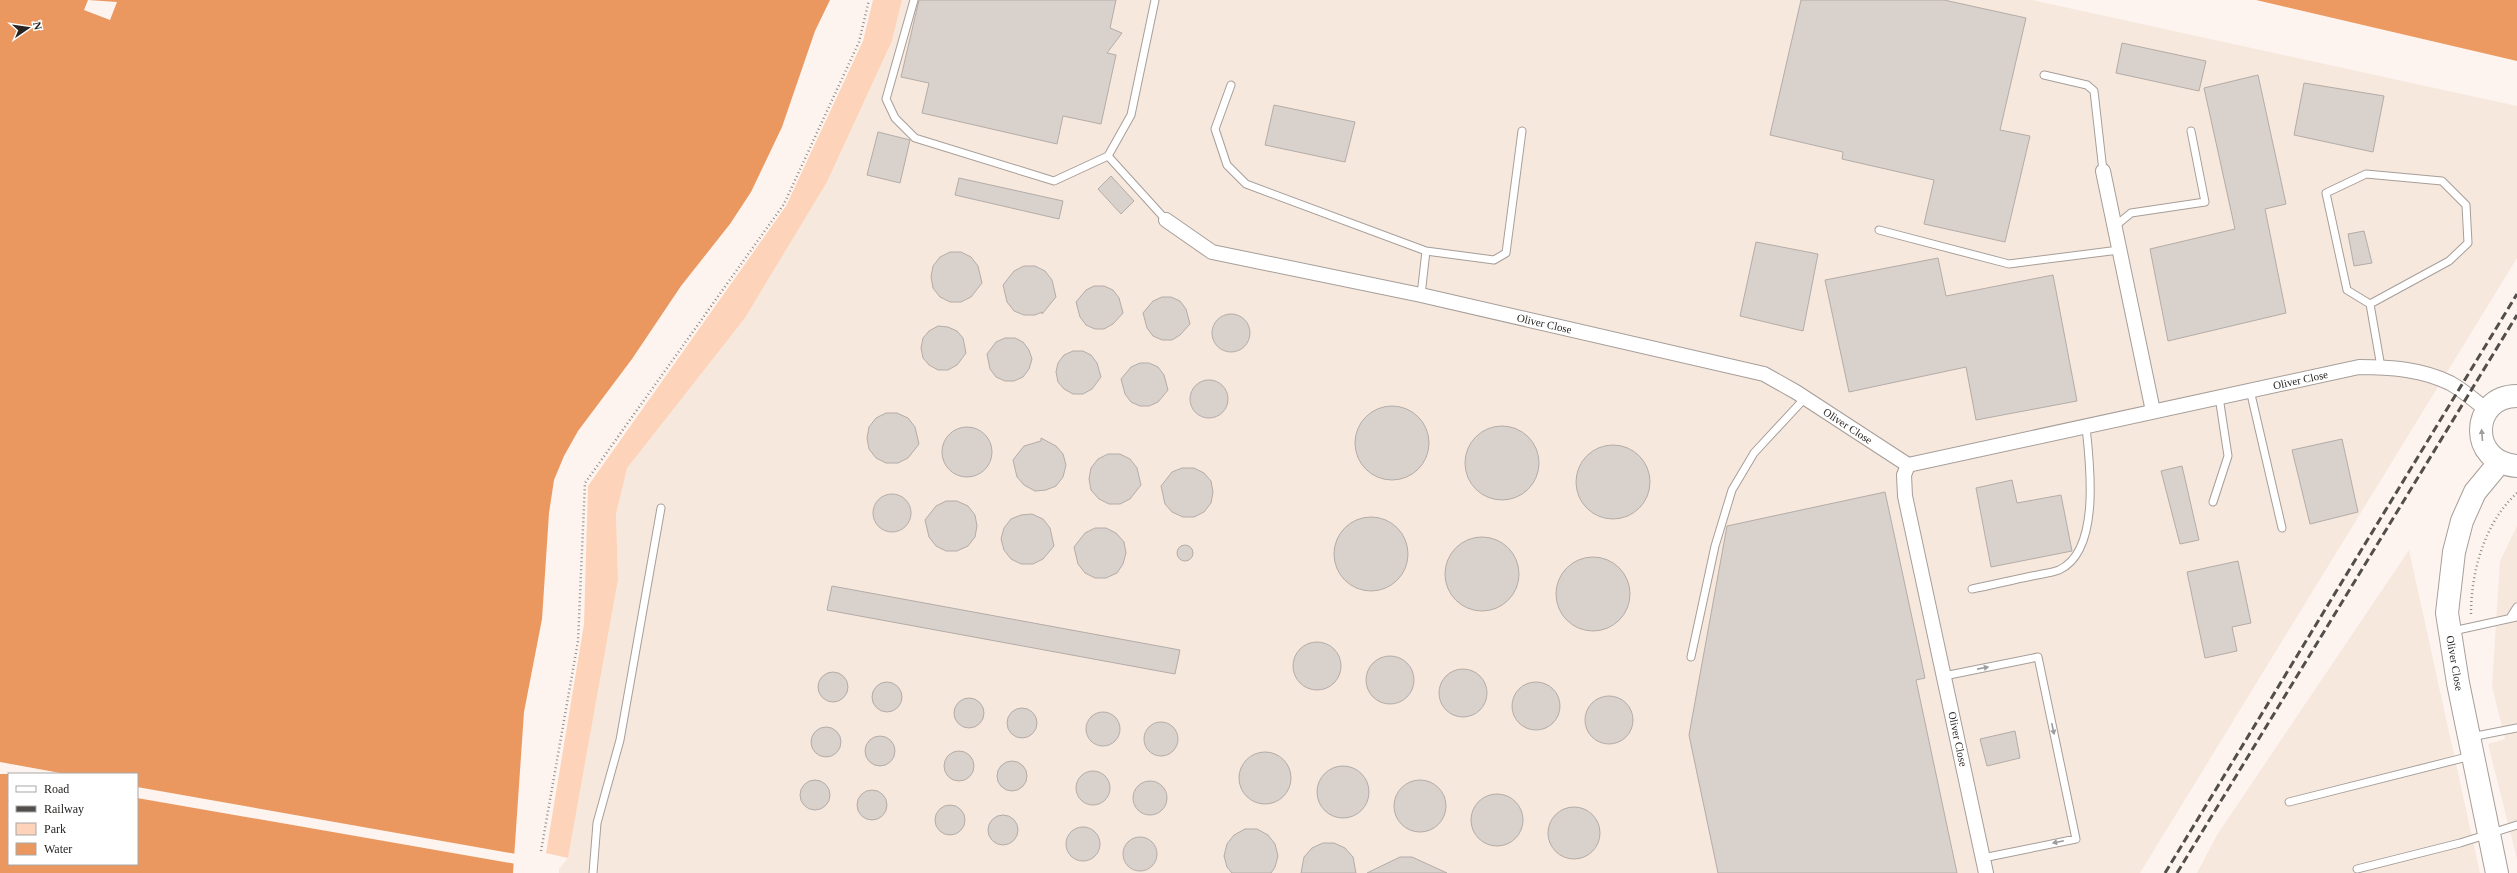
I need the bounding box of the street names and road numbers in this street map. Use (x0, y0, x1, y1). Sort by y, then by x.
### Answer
street label: Oliver Close (1516, 311, 1573, 336)
street label: Oliver Close (2272, 368, 2329, 392)
street label: Oliver Close (1821, 405, 1875, 446)
street label: Oliver Close (2444, 634, 2466, 692)
street label: Oliver Close (1946, 710, 1970, 768)

